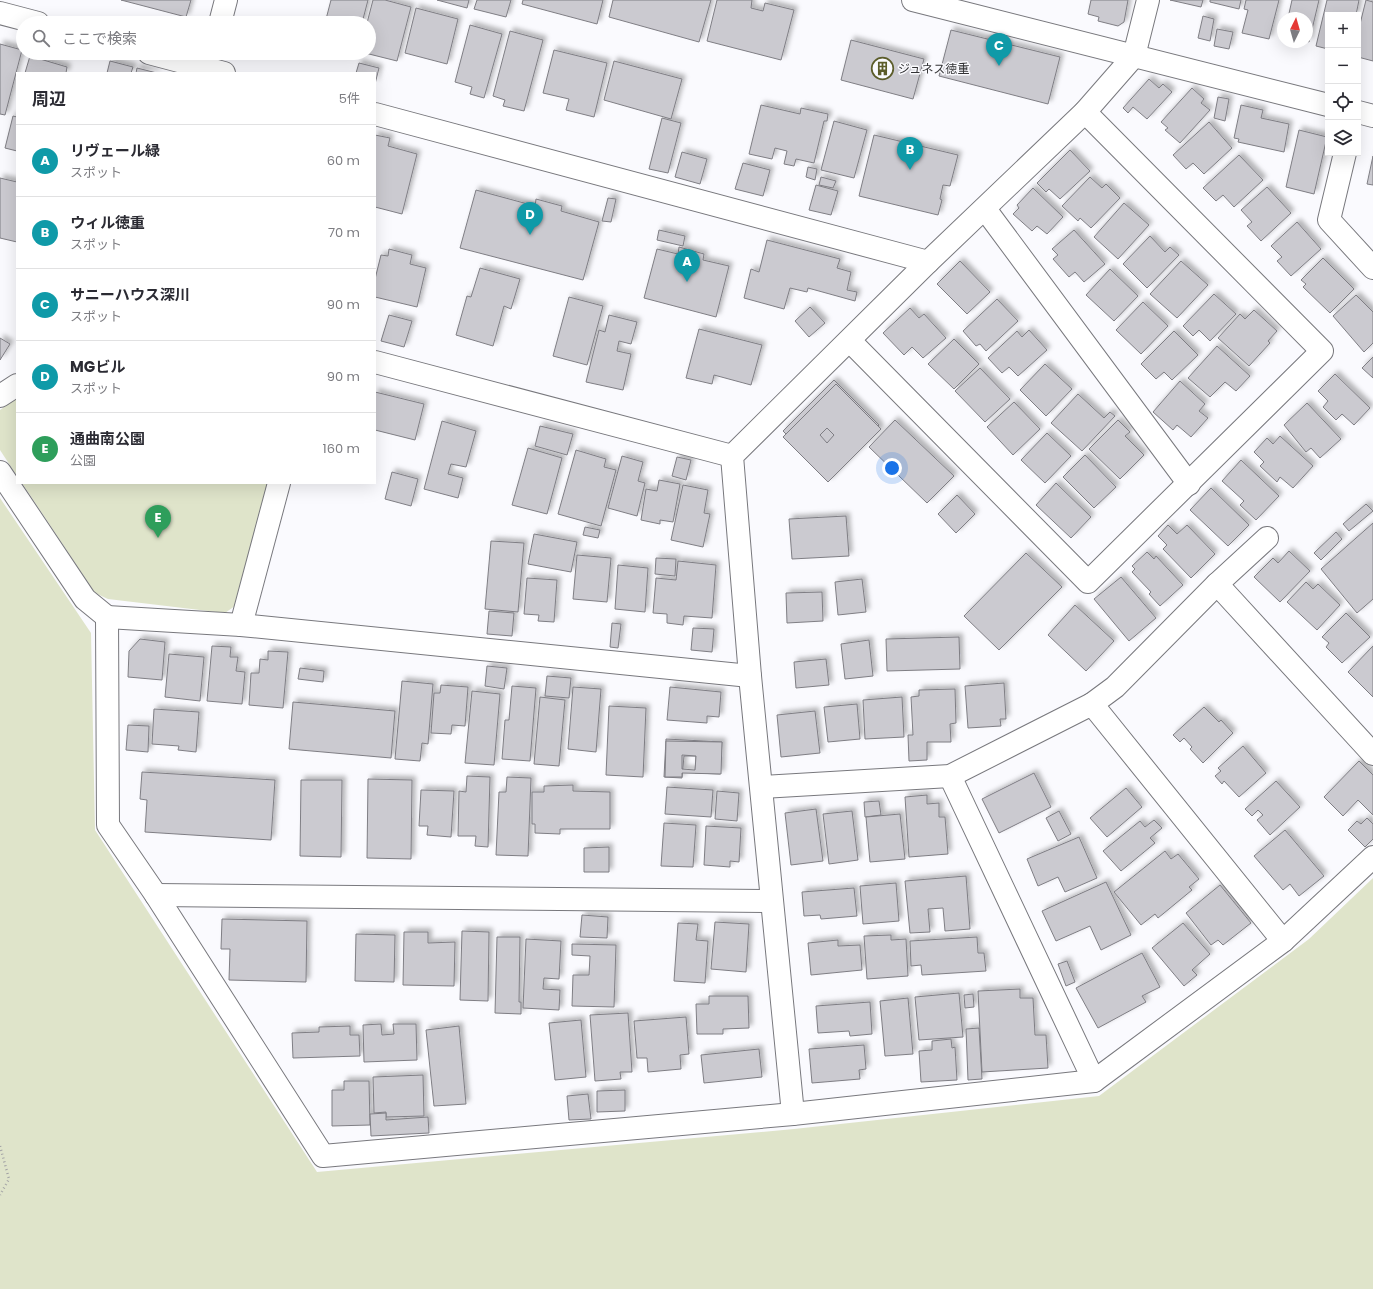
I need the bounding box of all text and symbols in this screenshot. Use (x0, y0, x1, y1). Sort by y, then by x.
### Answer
north arrow (1277, 12, 1313, 48)
map controls (1325, 12, 1361, 156)
button: + (1325, 12, 1361, 48)
search box (16, 16, 376, 60)
icon: search (30, 27, 52, 49)
text: ここで検索 (62, 28, 137, 49)
pin: C (986, 33, 1012, 66)
button: − (1325, 48, 1361, 84)
building icon: ジュネス徳重 (869, 56, 895, 82)
place label: ジュネス徳重 (898, 60, 969, 77)
button: locate (1325, 84, 1361, 120)
text: 周辺 (32, 87, 66, 111)
text: 5件 (339, 89, 360, 108)
button: layers (1325, 120, 1361, 156)
pin: B (897, 137, 923, 170)
text: リヴェール緑 (70, 140, 160, 161)
text: A (40, 151, 50, 170)
text: 60 m (327, 151, 360, 170)
text: スポット (70, 163, 122, 182)
pin: D (517, 202, 543, 235)
text: ウィル徳重 (70, 212, 145, 233)
text: B (41, 223, 49, 242)
text: 70 m (328, 223, 360, 242)
text: スポット (70, 235, 122, 254)
pin: A (674, 249, 700, 282)
text: サニーハウス深川 (70, 284, 190, 305)
text: C (40, 295, 50, 314)
text: 90 m (327, 295, 360, 314)
text: スポット (70, 307, 122, 326)
text: MGビル (70, 356, 125, 377)
text: D (40, 367, 50, 386)
text: 90 m (327, 367, 360, 386)
text: スポット (70, 379, 122, 398)
text: 通曲南公園 (70, 428, 145, 449)
text: E (41, 439, 49, 458)
text: 160 m (323, 439, 360, 458)
text: 公園 (70, 451, 96, 470)
your location (882, 458, 902, 478)
pin: E (145, 505, 171, 538)

